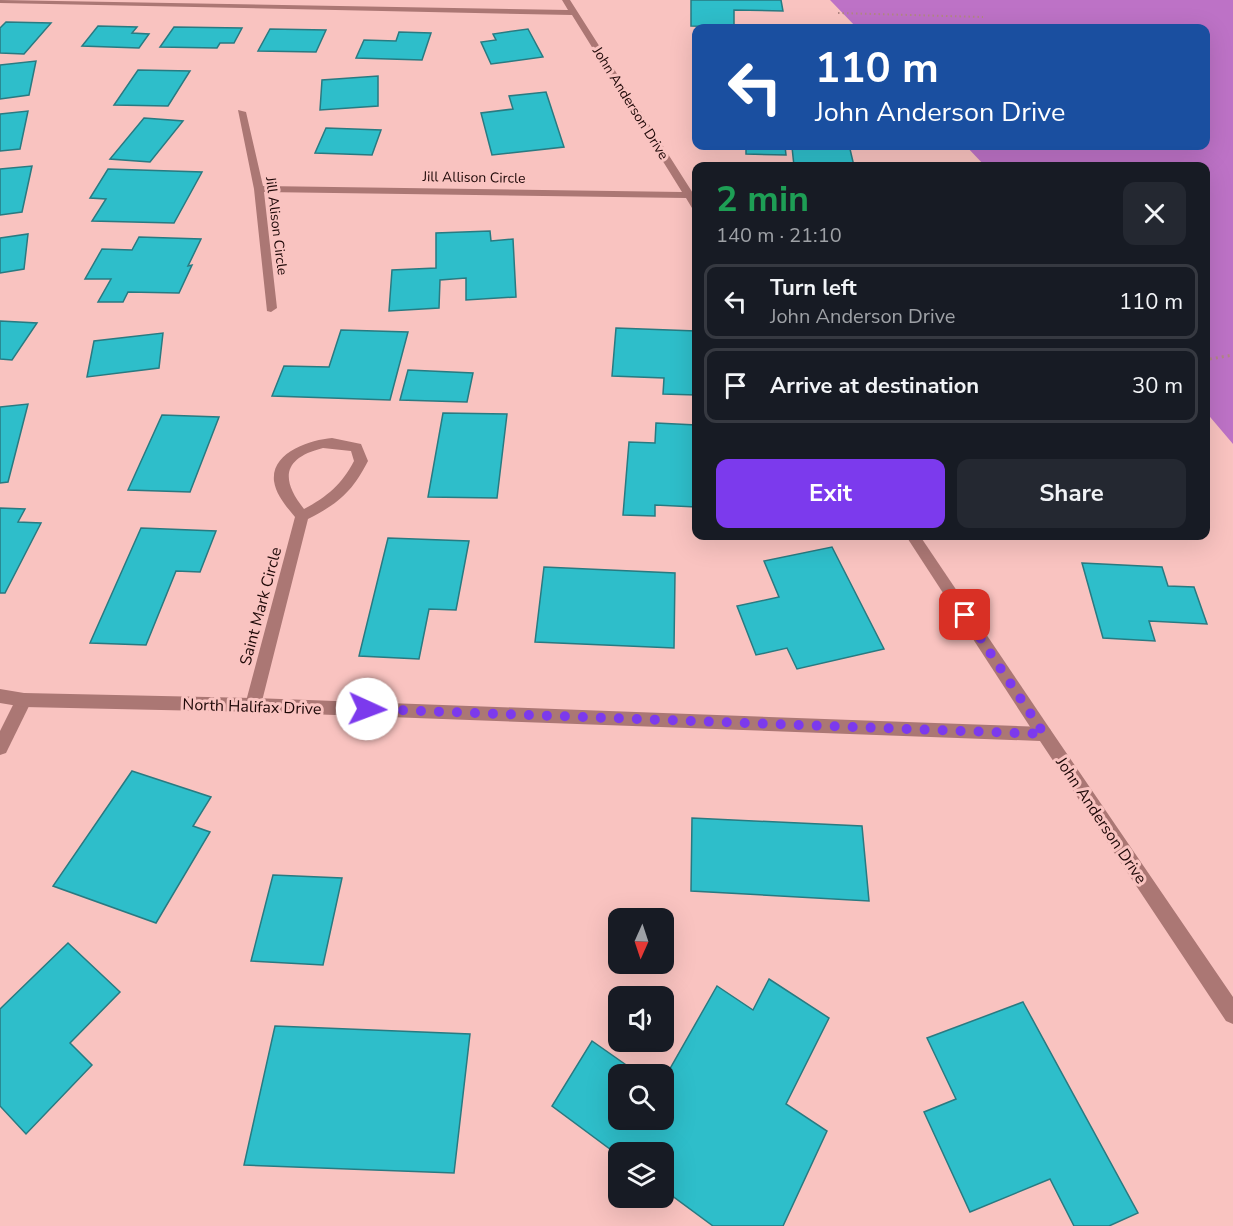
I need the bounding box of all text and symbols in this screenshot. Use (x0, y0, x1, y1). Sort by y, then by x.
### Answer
text: 110 m (815, 40, 939, 97)
street label: John Anderson Drive (588, 42, 673, 163)
icon: left (716, 48, 794, 126)
text: John Anderson Drive (815, 94, 1065, 131)
street label: Jill Allison Circle (421, 167, 526, 188)
street label: Jill Alison Circle (261, 175, 292, 276)
text: 2 min (716, 175, 809, 224)
button: close (1123, 182, 1186, 245)
text: 140 m · 21:10 (716, 222, 842, 249)
text: Turn left (770, 273, 857, 303)
icon: left (719, 285, 752, 318)
text: 110 m (1119, 287, 1183, 317)
text: John Anderson Drive (770, 303, 955, 330)
icon: arrive (719, 369, 752, 402)
text: Arrive at destination (770, 371, 979, 401)
text: 30 m (1132, 371, 1183, 401)
button: Exit (716, 459, 945, 528)
button: Share (957, 459, 1186, 528)
street label: Saint Mark Circle (235, 545, 287, 668)
pin (939, 589, 990, 640)
icon: arrive (948, 598, 981, 631)
position arrow (335, 677, 399, 741)
street label: North Halifax Drive (182, 694, 322, 720)
street label: John Anderson Drive (1050, 752, 1152, 888)
north arrow (608, 908, 674, 974)
map controls (608, 908, 674, 1208)
button: sound (608, 986, 674, 1052)
button: search (608, 1064, 674, 1130)
button: layers (608, 1142, 674, 1208)

